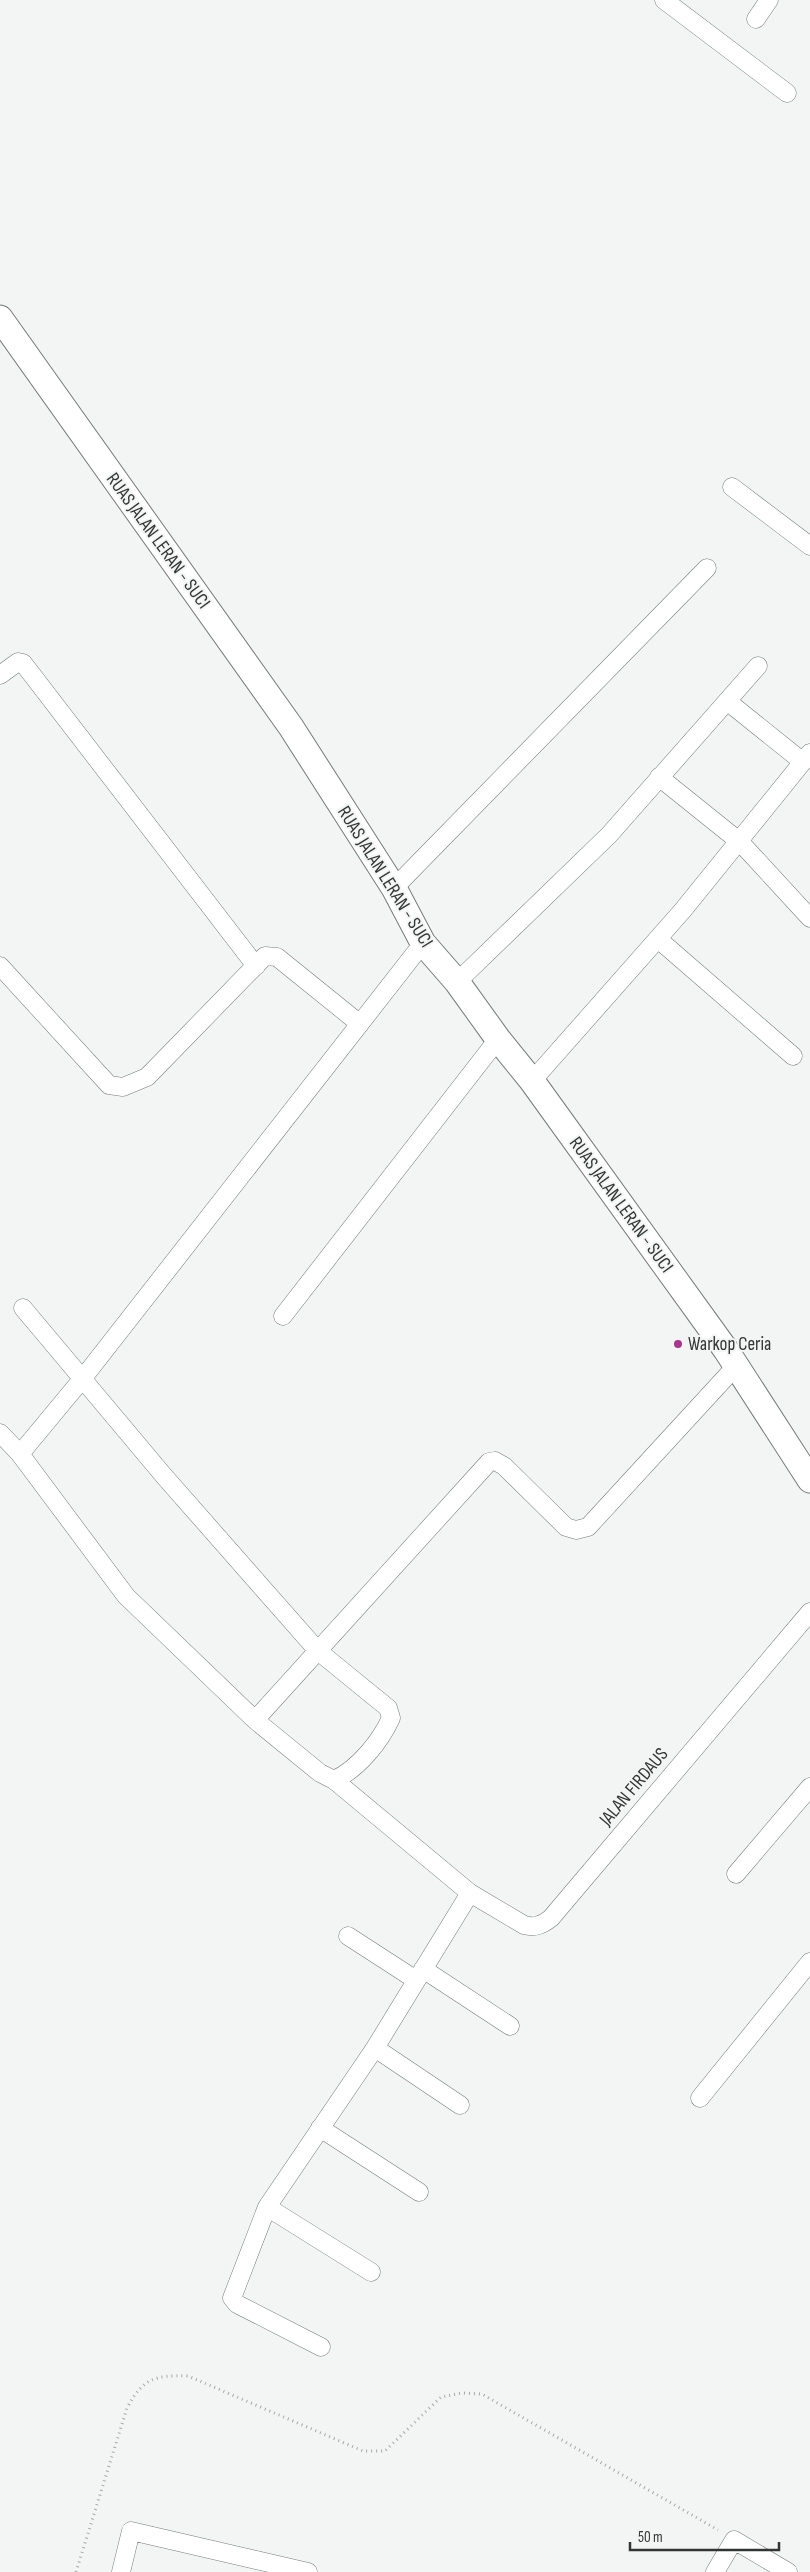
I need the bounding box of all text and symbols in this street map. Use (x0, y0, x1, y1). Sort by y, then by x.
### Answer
street label: RUAS JALAN LERAN - SUCI (101, 469, 215, 613)
street label: RUAS JALAN LERAN - SUCI (332, 802, 438, 952)
street label: RUAS JALAN LERAN - SUCI (564, 1133, 678, 1277)
place label: Warkop Ceria (688, 1333, 771, 1356)
marker: Warkop Ceria (672, 1338, 684, 1350)
street label: JALAN FIRDAUS (594, 1743, 673, 1831)
scale bar (630, 2520, 779, 2552)
text: 50 m (638, 2528, 663, 2547)

